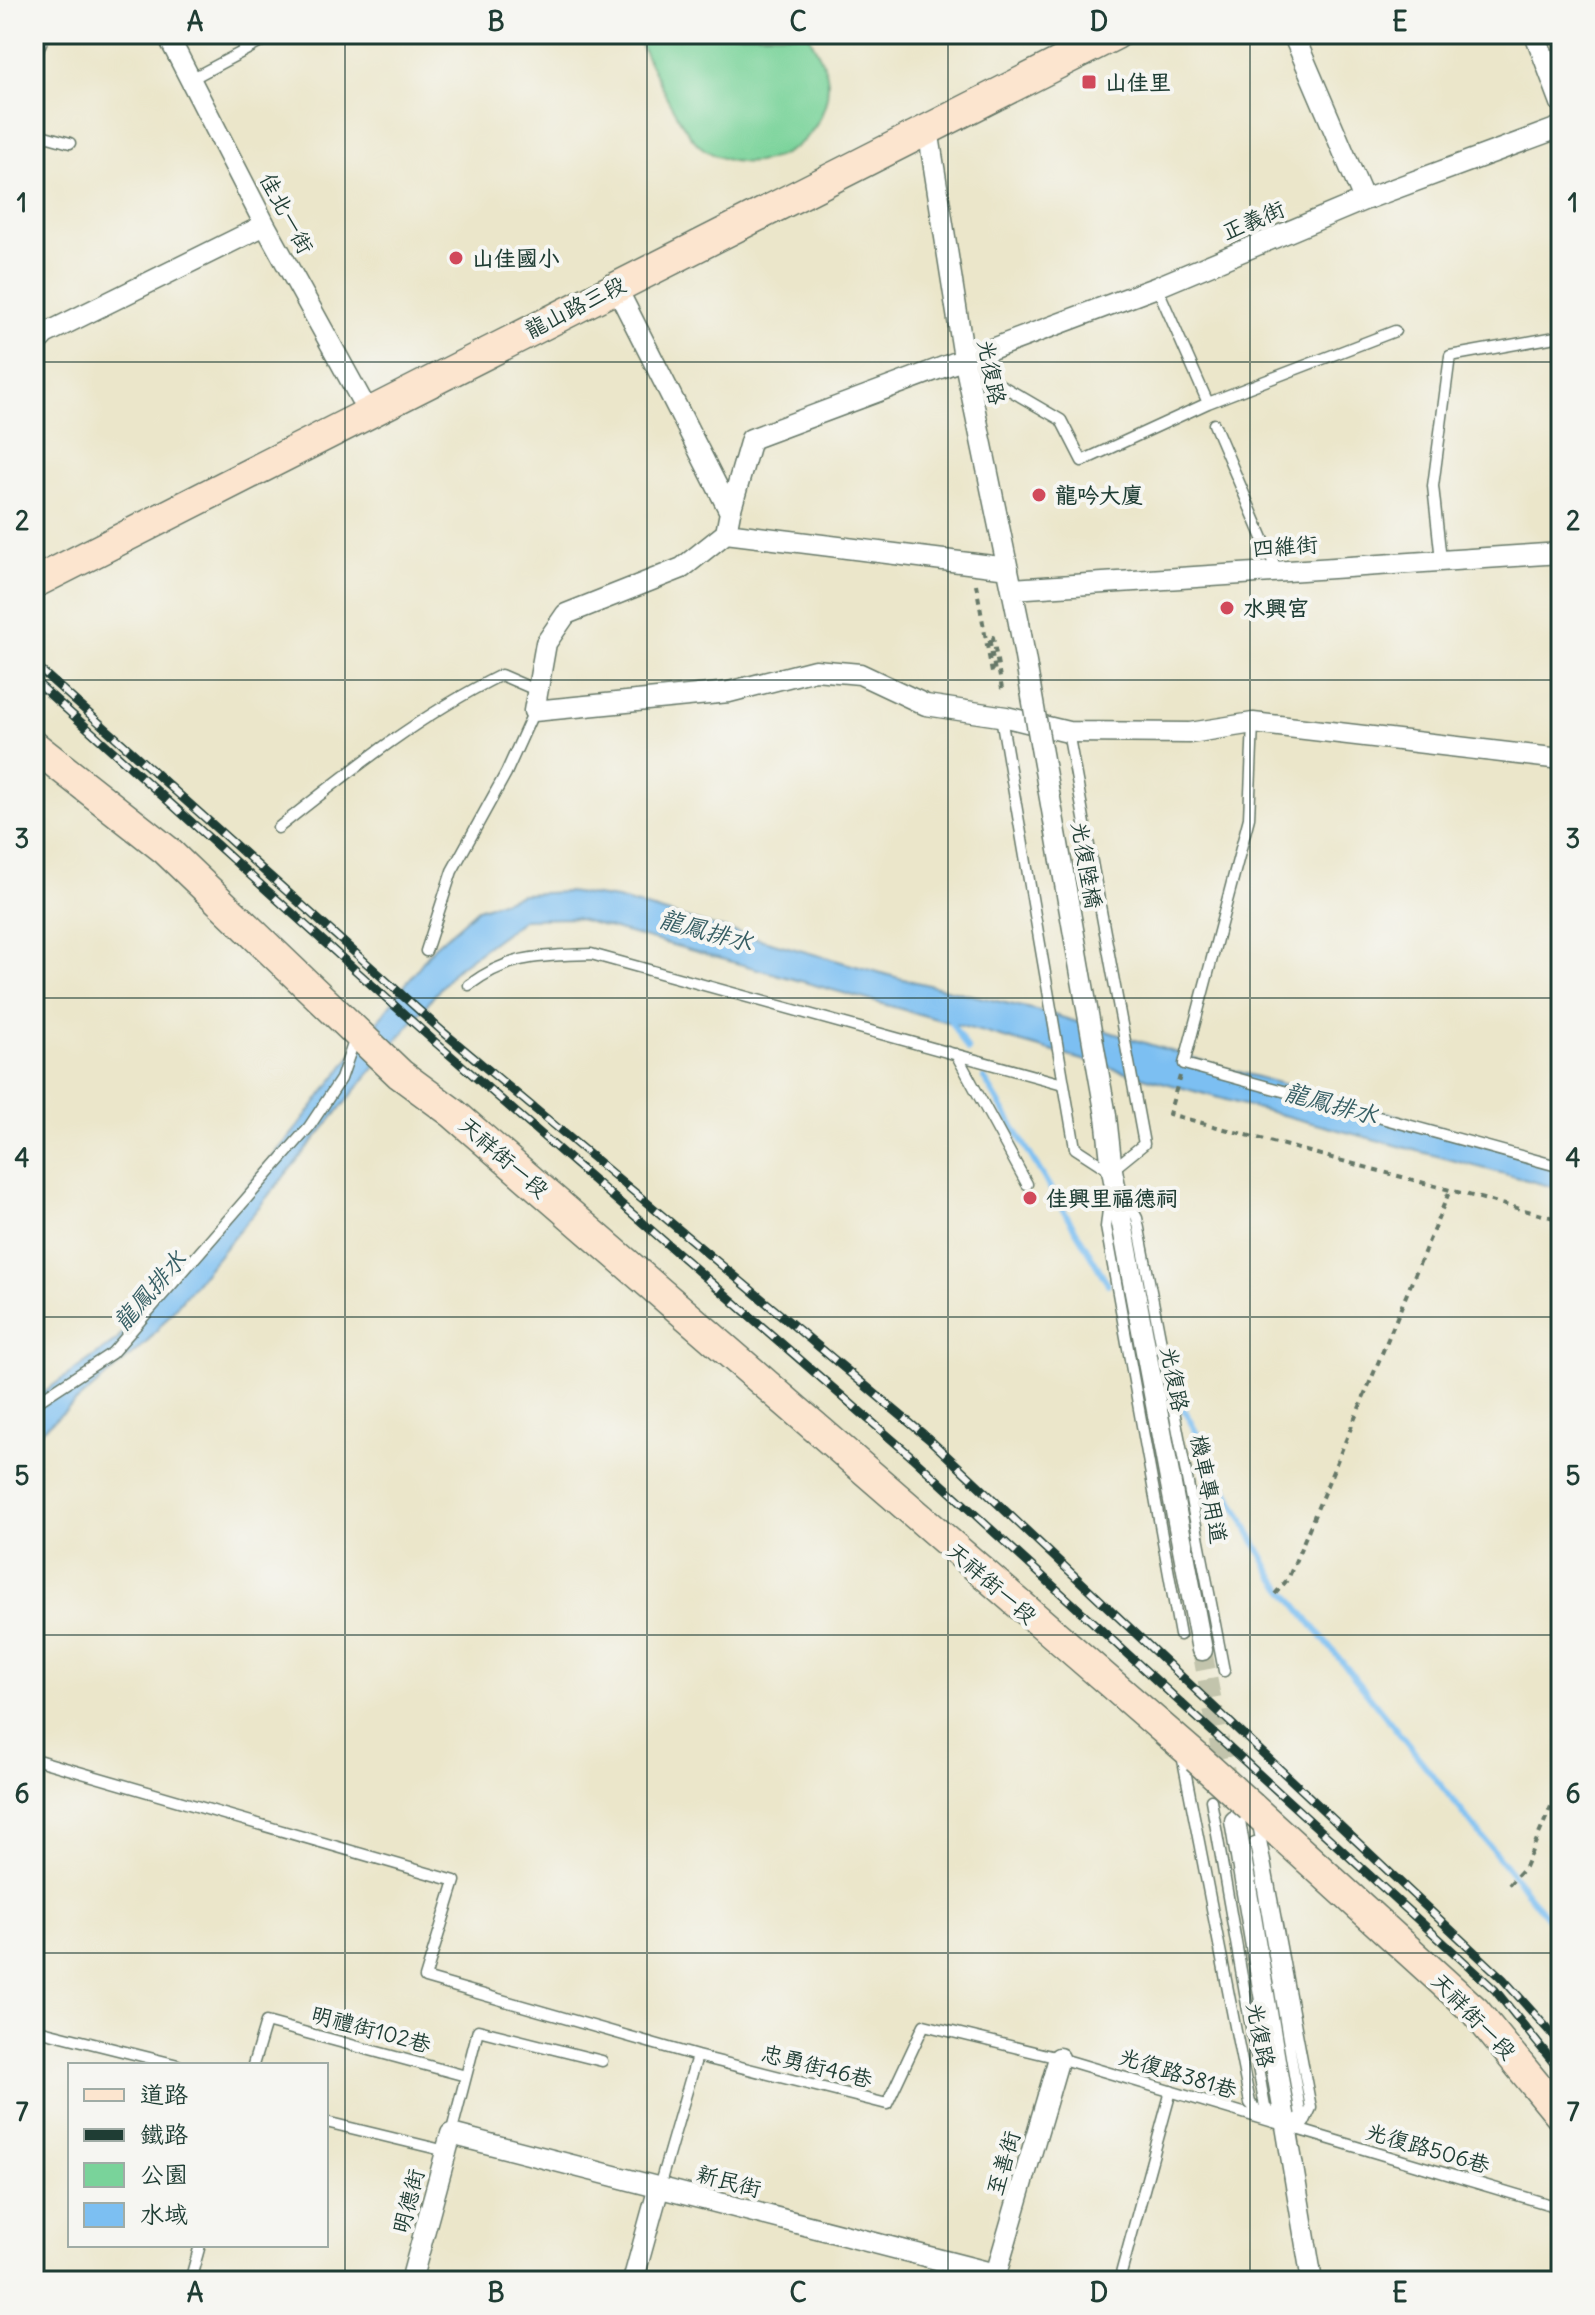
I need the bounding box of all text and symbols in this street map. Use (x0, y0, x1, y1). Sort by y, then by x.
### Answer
text: A (187, 5, 204, 38)
text: B (487, 5, 505, 38)
text: C (789, 5, 807, 38)
text: D (1090, 5, 1108, 38)
text: E (1392, 5, 1408, 38)
place label: 山佳里 (1105, 68, 1171, 96)
marker: 山佳里 (1080, 73, 1098, 91)
street label: 佳北一街 (254, 168, 320, 258)
text: 1 (17, 186, 27, 219)
text: 1 (1568, 186, 1578, 219)
street label: 正義街 (1217, 194, 1289, 246)
place label: 山佳國小 (472, 244, 560, 272)
marker: 山佳國小 (447, 249, 465, 267)
street label: 龍山路三段 (520, 270, 630, 344)
street label: 光復路 (972, 337, 1012, 407)
place label: 龍吟大廈 (1055, 481, 1143, 509)
marker: 龍吟大廈 (1030, 486, 1048, 504)
text: 2 (15, 504, 29, 537)
text: 2 (1566, 504, 1580, 537)
street label: 四維街 (1251, 530, 1319, 562)
place label: 水興宮 (1243, 594, 1309, 622)
marker: 水興宮 (1218, 599, 1236, 617)
street label: 光復陸橋 (1066, 819, 1108, 911)
text: 3 (15, 822, 29, 855)
text: 3 (1566, 822, 1580, 855)
water label: 龍鳳排水 (656, 903, 757, 957)
water label: 龍鳳排水 (1281, 1076, 1382, 1130)
street label: 天祥街一段 (453, 1110, 555, 1204)
text: 4 (14, 1141, 30, 1174)
text: 4 (1565, 1141, 1581, 1174)
place label: 佳興里福德祠 (1046, 1184, 1178, 1212)
marker: 佳興里福德祠 (1021, 1189, 1039, 1207)
water label: 龍鳳排水 (106, 1244, 193, 1336)
street label: 光復路 (1155, 1344, 1195, 1414)
street label: 機車專用道 (1185, 1432, 1233, 1546)
text: 5 (15, 1459, 30, 1492)
text: 5 (1566, 1459, 1581, 1492)
street label: 天祥街一段 (941, 1536, 1043, 1630)
text: 6 (14, 1777, 30, 1810)
text: 6 (1565, 1777, 1581, 1810)
street label: 天祥街一段 (1426, 1967, 1522, 2065)
street label: 明禮街102巷 (308, 2000, 434, 2058)
street label: 光復路 (1241, 2000, 1281, 2070)
street label: 忠勇街46巷 (759, 2039, 875, 2093)
street label: 光復路381巷 (1116, 2042, 1240, 2104)
legend (68, 2063, 328, 2247)
text: 道路 (140, 2079, 188, 2109)
text: 7 (16, 2095, 29, 2128)
text: 7 (1567, 2095, 1580, 2128)
street label: 光復路506巷 (1363, 2117, 1493, 2179)
text: 鐵路 (140, 2119, 188, 2149)
street label: 至善街 (980, 2127, 1026, 2199)
text: 公園 (140, 2159, 188, 2189)
street label: 新民街 (693, 2159, 765, 2203)
street label: 明德街 (386, 2165, 430, 2237)
text: 水域 (140, 2199, 188, 2229)
text: A (187, 2276, 204, 2309)
text: B (487, 2276, 505, 2309)
text: C (789, 2276, 807, 2309)
text: D (1090, 2276, 1108, 2309)
text: E (1392, 2276, 1408, 2309)

